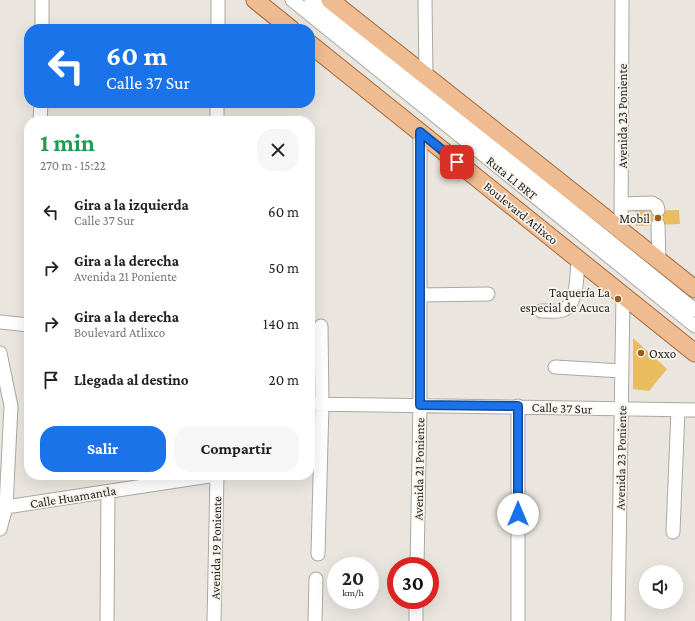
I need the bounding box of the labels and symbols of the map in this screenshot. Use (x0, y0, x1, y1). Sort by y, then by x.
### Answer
street label: Avenida 23 Poniente (615, 63, 630, 168)
pin (440, 145, 474, 179)
street label: Ruta L1 BRT (484, 153, 540, 203)
street label: Boulevard Atlixco (481, 178, 561, 248)
place label: Mobil (619, 211, 651, 226)
marker: Mobil (653, 213, 663, 223)
place label: Taquería La especial de Acuca (520, 285, 610, 315)
marker: Taquería La especial de Acuca (613, 294, 623, 304)
place label: Oxxo (649, 346, 676, 361)
marker: Oxxo (636, 348, 646, 358)
street label: Calle 37 Sur (531, 399, 593, 417)
street label: Avenida 23 Poniente (613, 405, 629, 511)
street label: Avenida 21 Poniente (411, 417, 427, 521)
street label: Calle Huamantla (29, 483, 117, 511)
position arrow (497, 493, 539, 535)
street label: Avenida 19 Poniente (208, 496, 224, 600)
speed limit sign: 30 (387, 557, 439, 609)

